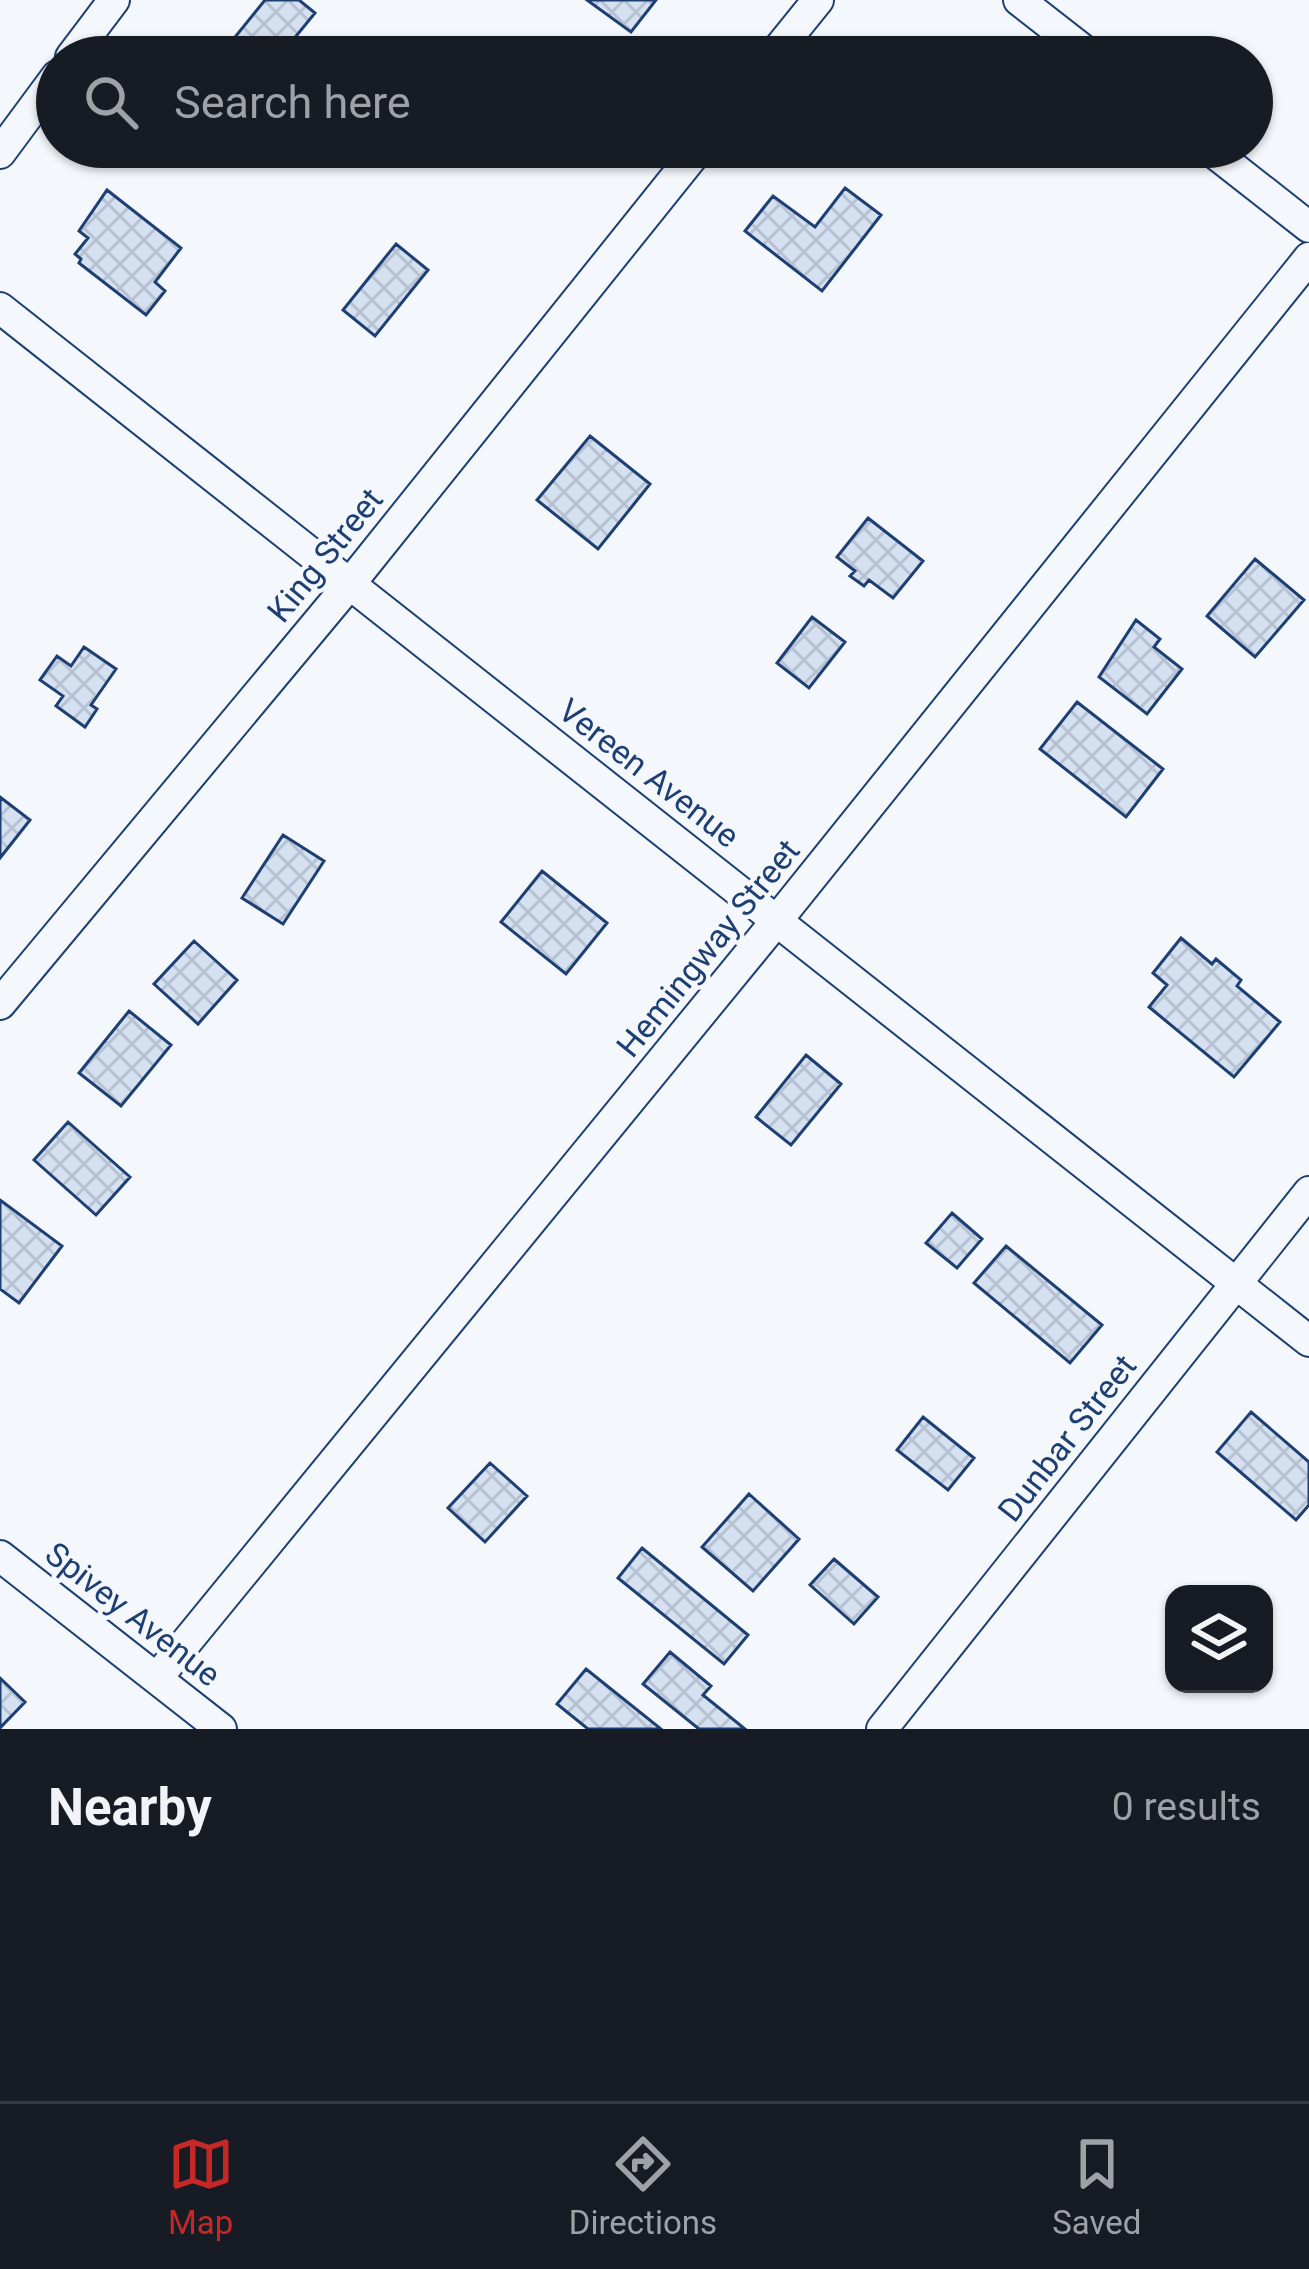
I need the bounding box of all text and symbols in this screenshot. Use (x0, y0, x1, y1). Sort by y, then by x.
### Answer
search box (36, 36, 1273, 168)
icon: search (78, 69, 144, 135)
text: Search here (174, 76, 411, 129)
street label: King Street (259, 480, 391, 630)
street label: Vereen Avenue (551, 691, 747, 855)
street label: Hemingway Street (608, 832, 808, 1064)
street label: Dunbar Street (990, 1347, 1144, 1529)
street label: Spivey Avenue (38, 1534, 228, 1694)
map controls (1165, 1585, 1273, 1693)
button: layers (1165, 1585, 1273, 1693)
text: Nearby (48, 1778, 212, 1837)
text: 0 results (1112, 1784, 1261, 1830)
tab: Map (168, 2131, 234, 2242)
tab: Directions (569, 2131, 717, 2242)
tab: Saved (1052, 2131, 1141, 2242)

